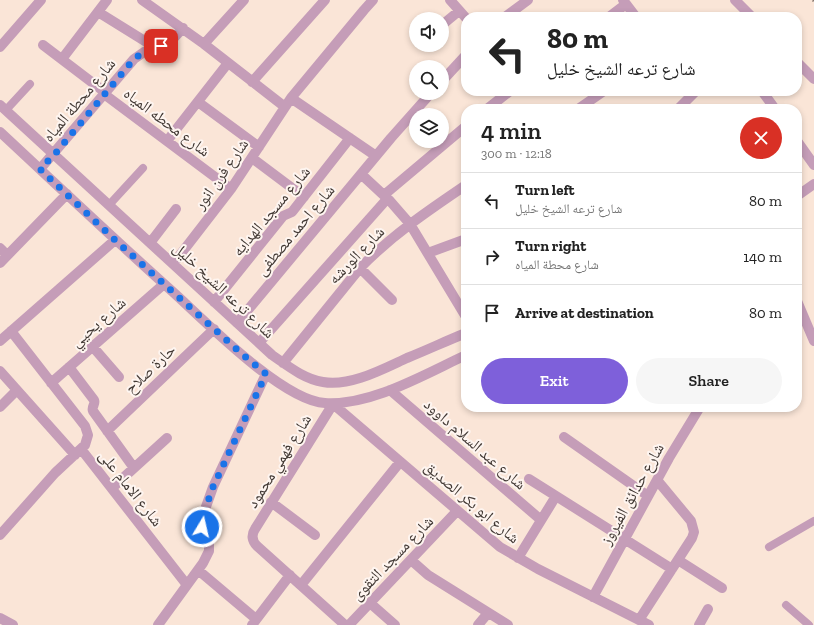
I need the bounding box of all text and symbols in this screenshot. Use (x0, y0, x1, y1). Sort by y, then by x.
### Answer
map controls (409, 12, 449, 148)
button: sound (409, 12, 449, 52)
text: 80 m (547, 22, 608, 55)
icon: left (481, 28, 533, 80)
pin (144, 29, 178, 63)
icon: arrive (150, 35, 172, 57)
street label: شارع محطة المياه (39, 54, 120, 146)
text: شارع ترعه الشيخ خليل (547, 58, 696, 80)
button: search (409, 60, 449, 100)
street label: شارع محطه المياه (120, 83, 214, 161)
button: layers (409, 108, 449, 148)
text: 4 min (481, 116, 541, 145)
button: close (740, 117, 782, 159)
street label: شارع فرن انور (189, 135, 253, 214)
text: 300 m · 12:18 (481, 146, 552, 161)
street label: شارع مسجد الهدايه (228, 162, 315, 260)
street label: شارع احمد مصطفى (251, 181, 339, 280)
text: Turn left (515, 181, 575, 199)
icon: left (481, 190, 503, 212)
text: 80 m (749, 192, 782, 210)
text: شارع ترعه الشيخ خليل (515, 201, 622, 216)
street label: شارع الورشه (324, 222, 389, 288)
text: Turn right (515, 237, 586, 255)
street label: شارع ترعه الشيخ خليل (169, 238, 279, 343)
icon: right (481, 246, 503, 268)
text: 140 m (743, 248, 782, 266)
text: شارع محطة المياه (515, 257, 599, 272)
street label: شارع يحيي (67, 293, 132, 353)
icon: arrive (481, 302, 503, 324)
text: Arrive at destination (515, 304, 654, 322)
text: 80 m (749, 304, 782, 322)
street label: حارة صلاح (121, 340, 180, 398)
button: Exit (481, 358, 628, 404)
button: Share (636, 358, 782, 404)
street label: شارع عبد السلام داوود (419, 394, 530, 494)
street label: شارع فهمي محمود (243, 411, 318, 513)
street label: شارع حدائق الفيروز (596, 440, 669, 549)
street label: شارع الامام على (94, 446, 167, 531)
street label: شارع ابو بكر الصديق (420, 457, 523, 548)
position arrow (181, 506, 223, 548)
street label: شارع مسجد التقوى (347, 512, 438, 605)

